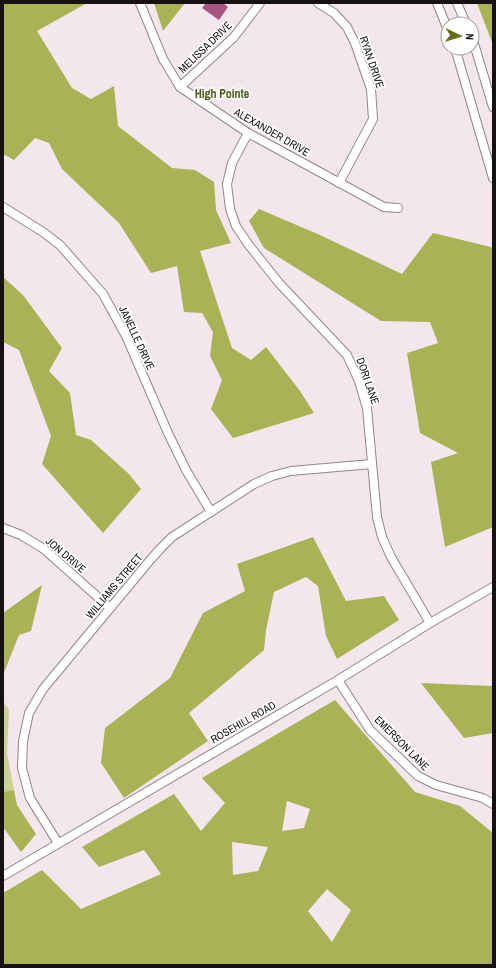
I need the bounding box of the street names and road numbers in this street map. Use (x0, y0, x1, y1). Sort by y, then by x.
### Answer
street label: MELISSA DRIVE (175, 18, 235, 76)
street label: RYAN DRIVE (357, 34, 387, 90)
street label: ALEXANDER DRIVE (231, 104, 312, 159)
street label: JANELLE DRIVE (116, 304, 158, 372)
street label: DORI LANE (353, 356, 383, 406)
street label: JON DRIVE (43, 534, 89, 576)
street label: WILLIAMS STREET (83, 550, 146, 622)
street label: ROSEHILL ROAD (208, 698, 278, 746)
street label: EMERSON LANE (372, 713, 432, 773)

